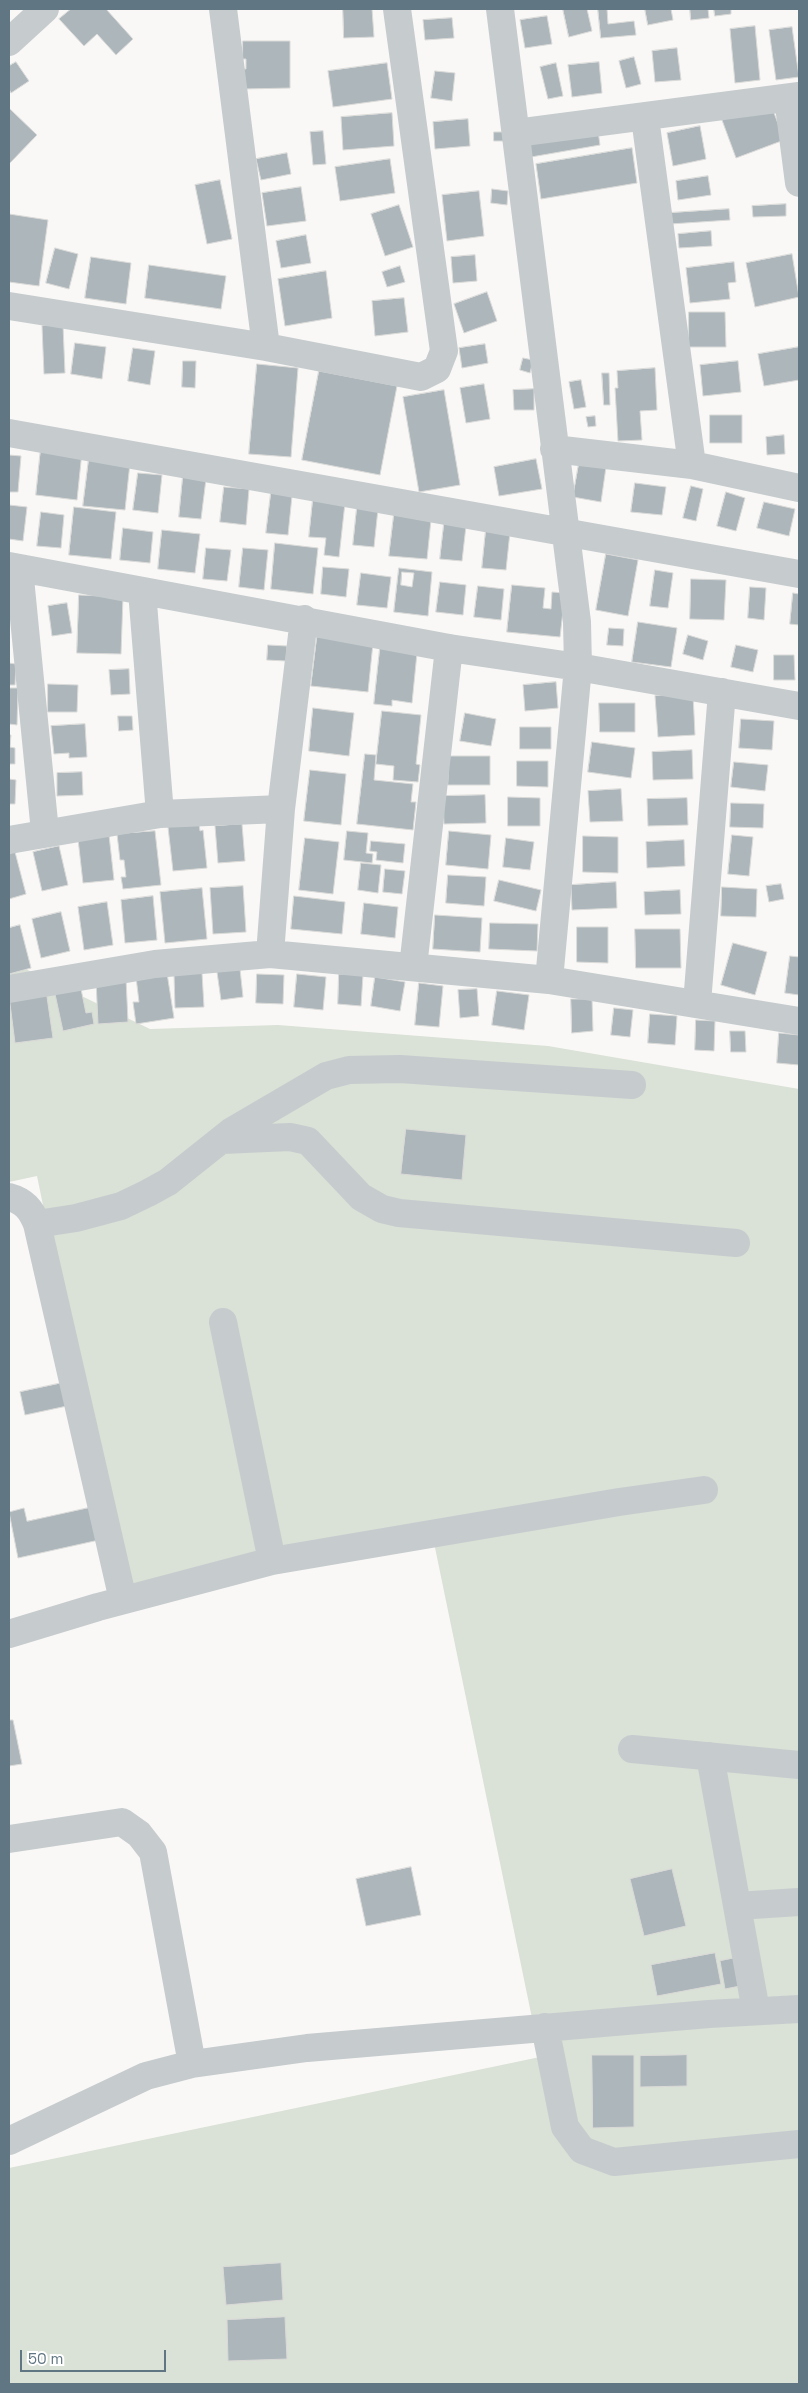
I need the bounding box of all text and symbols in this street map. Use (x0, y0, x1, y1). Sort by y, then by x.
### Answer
scale bar (22, 2340, 169, 2372)
text: 50 m (28, 2349, 63, 2368)

